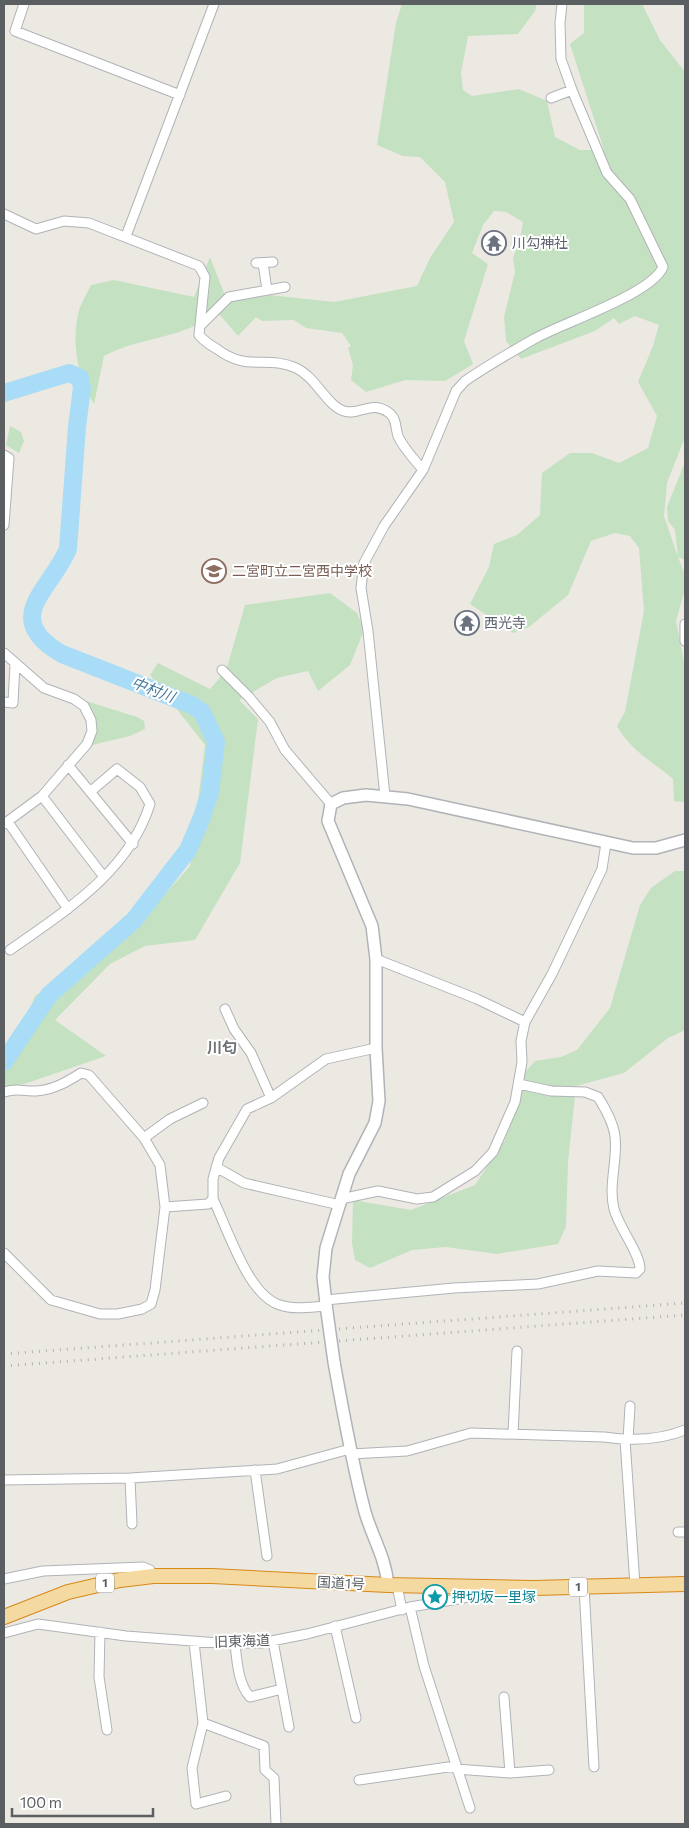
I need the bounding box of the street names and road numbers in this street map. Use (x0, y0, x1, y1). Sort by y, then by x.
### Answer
street label: 国道1号 (317, 1573, 365, 1592)
road number: 1 (96, 1574, 114, 1592)
road number: 1 (569, 1578, 587, 1596)
street label: 旧東海道 (214, 1631, 270, 1650)

